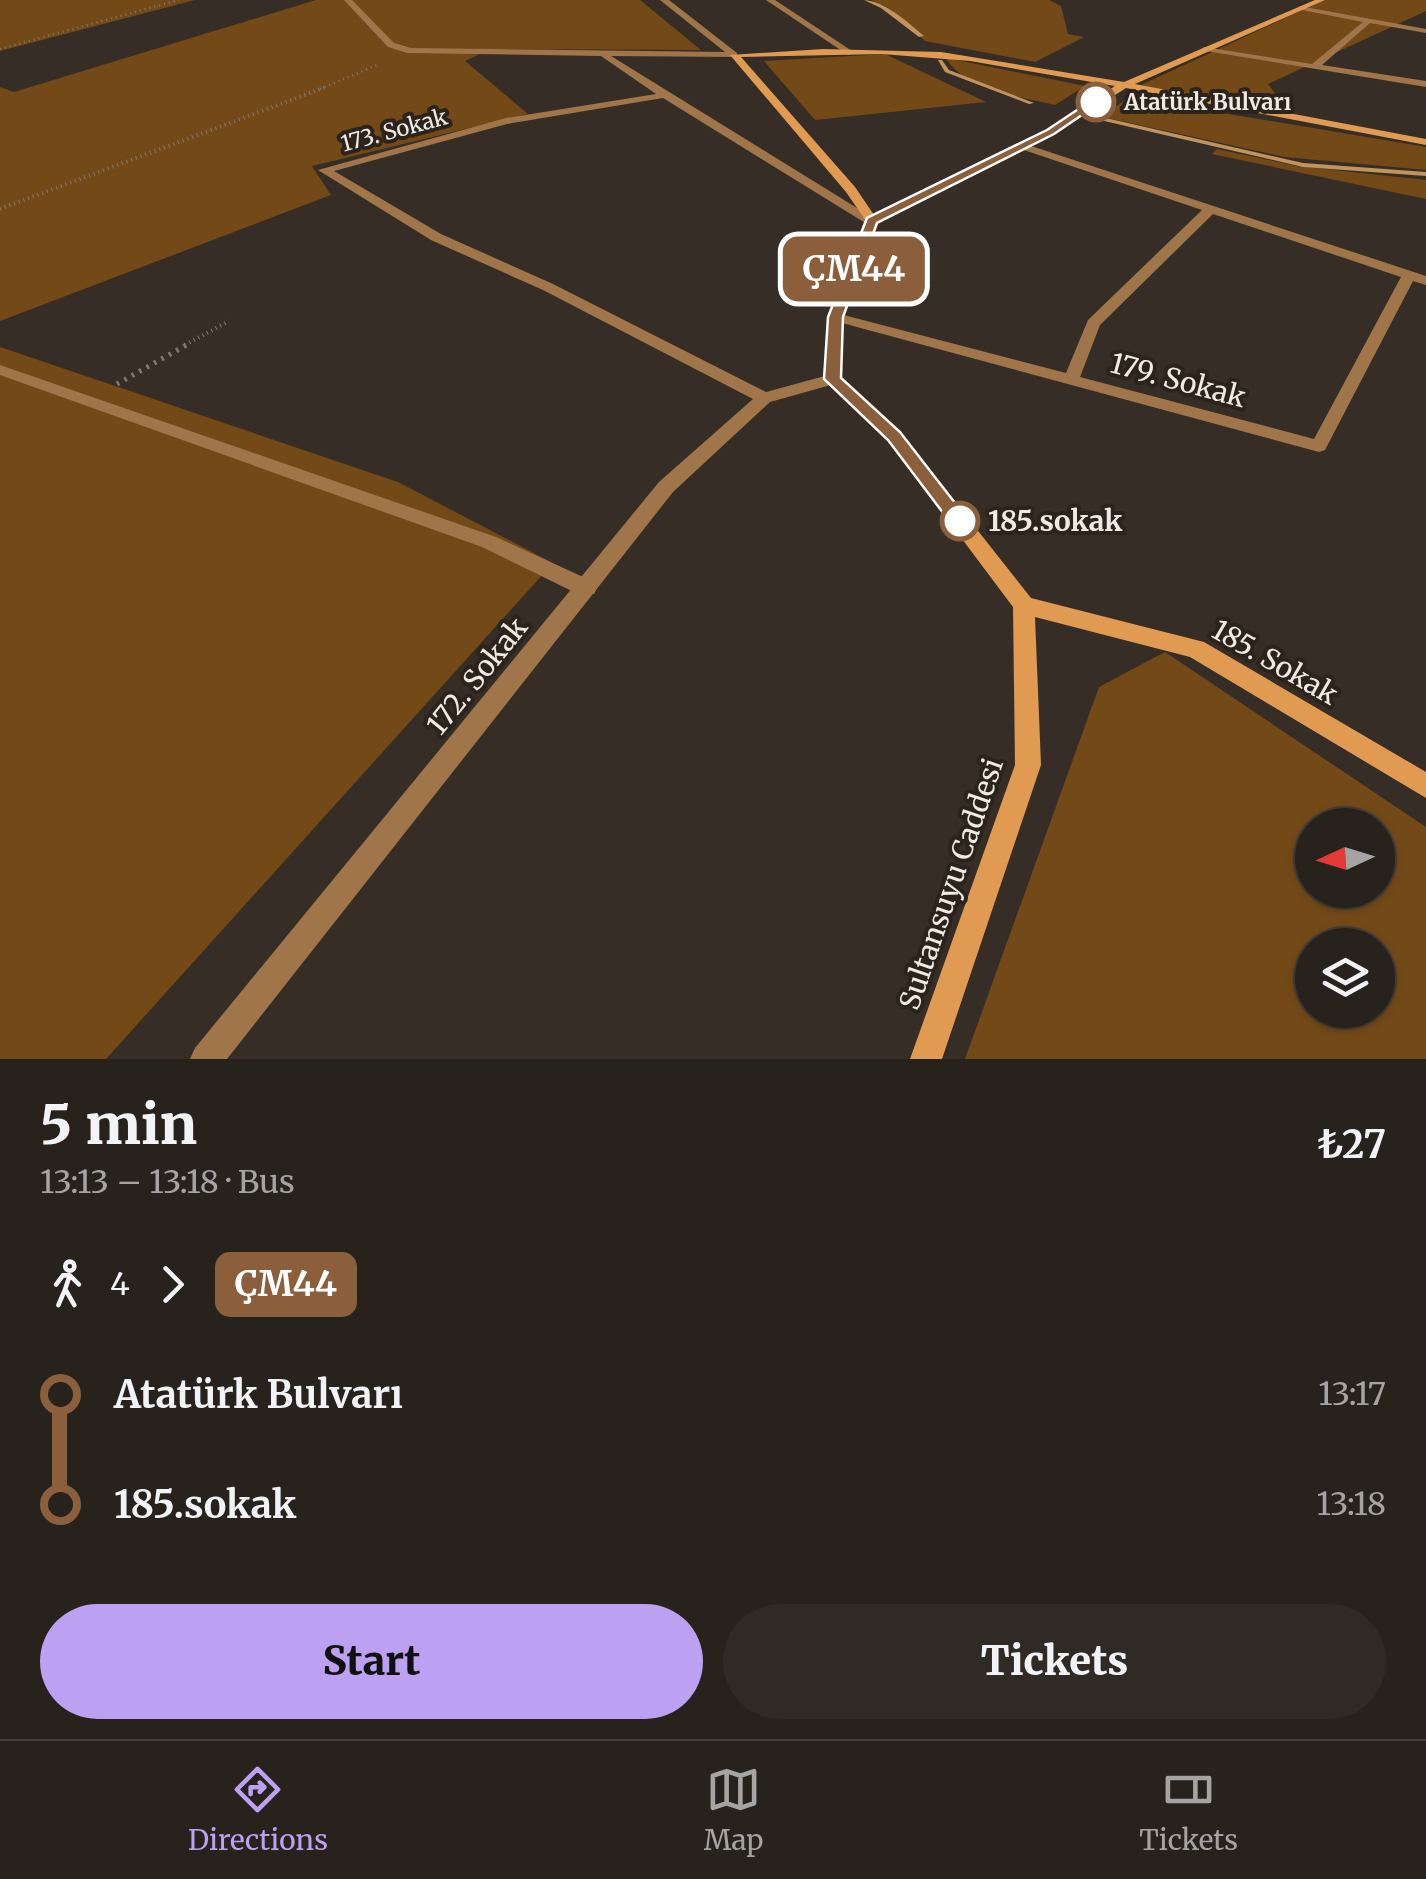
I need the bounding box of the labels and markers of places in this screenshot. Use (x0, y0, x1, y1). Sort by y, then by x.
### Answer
marker: Atatürk Bulvarı (1077, 83, 1115, 121)
place label: Atatürk Bulvarı (1123, 88, 1291, 116)
marker: 185.sokak (941, 502, 979, 540)
place label: 185.sokak (988, 503, 1123, 539)

